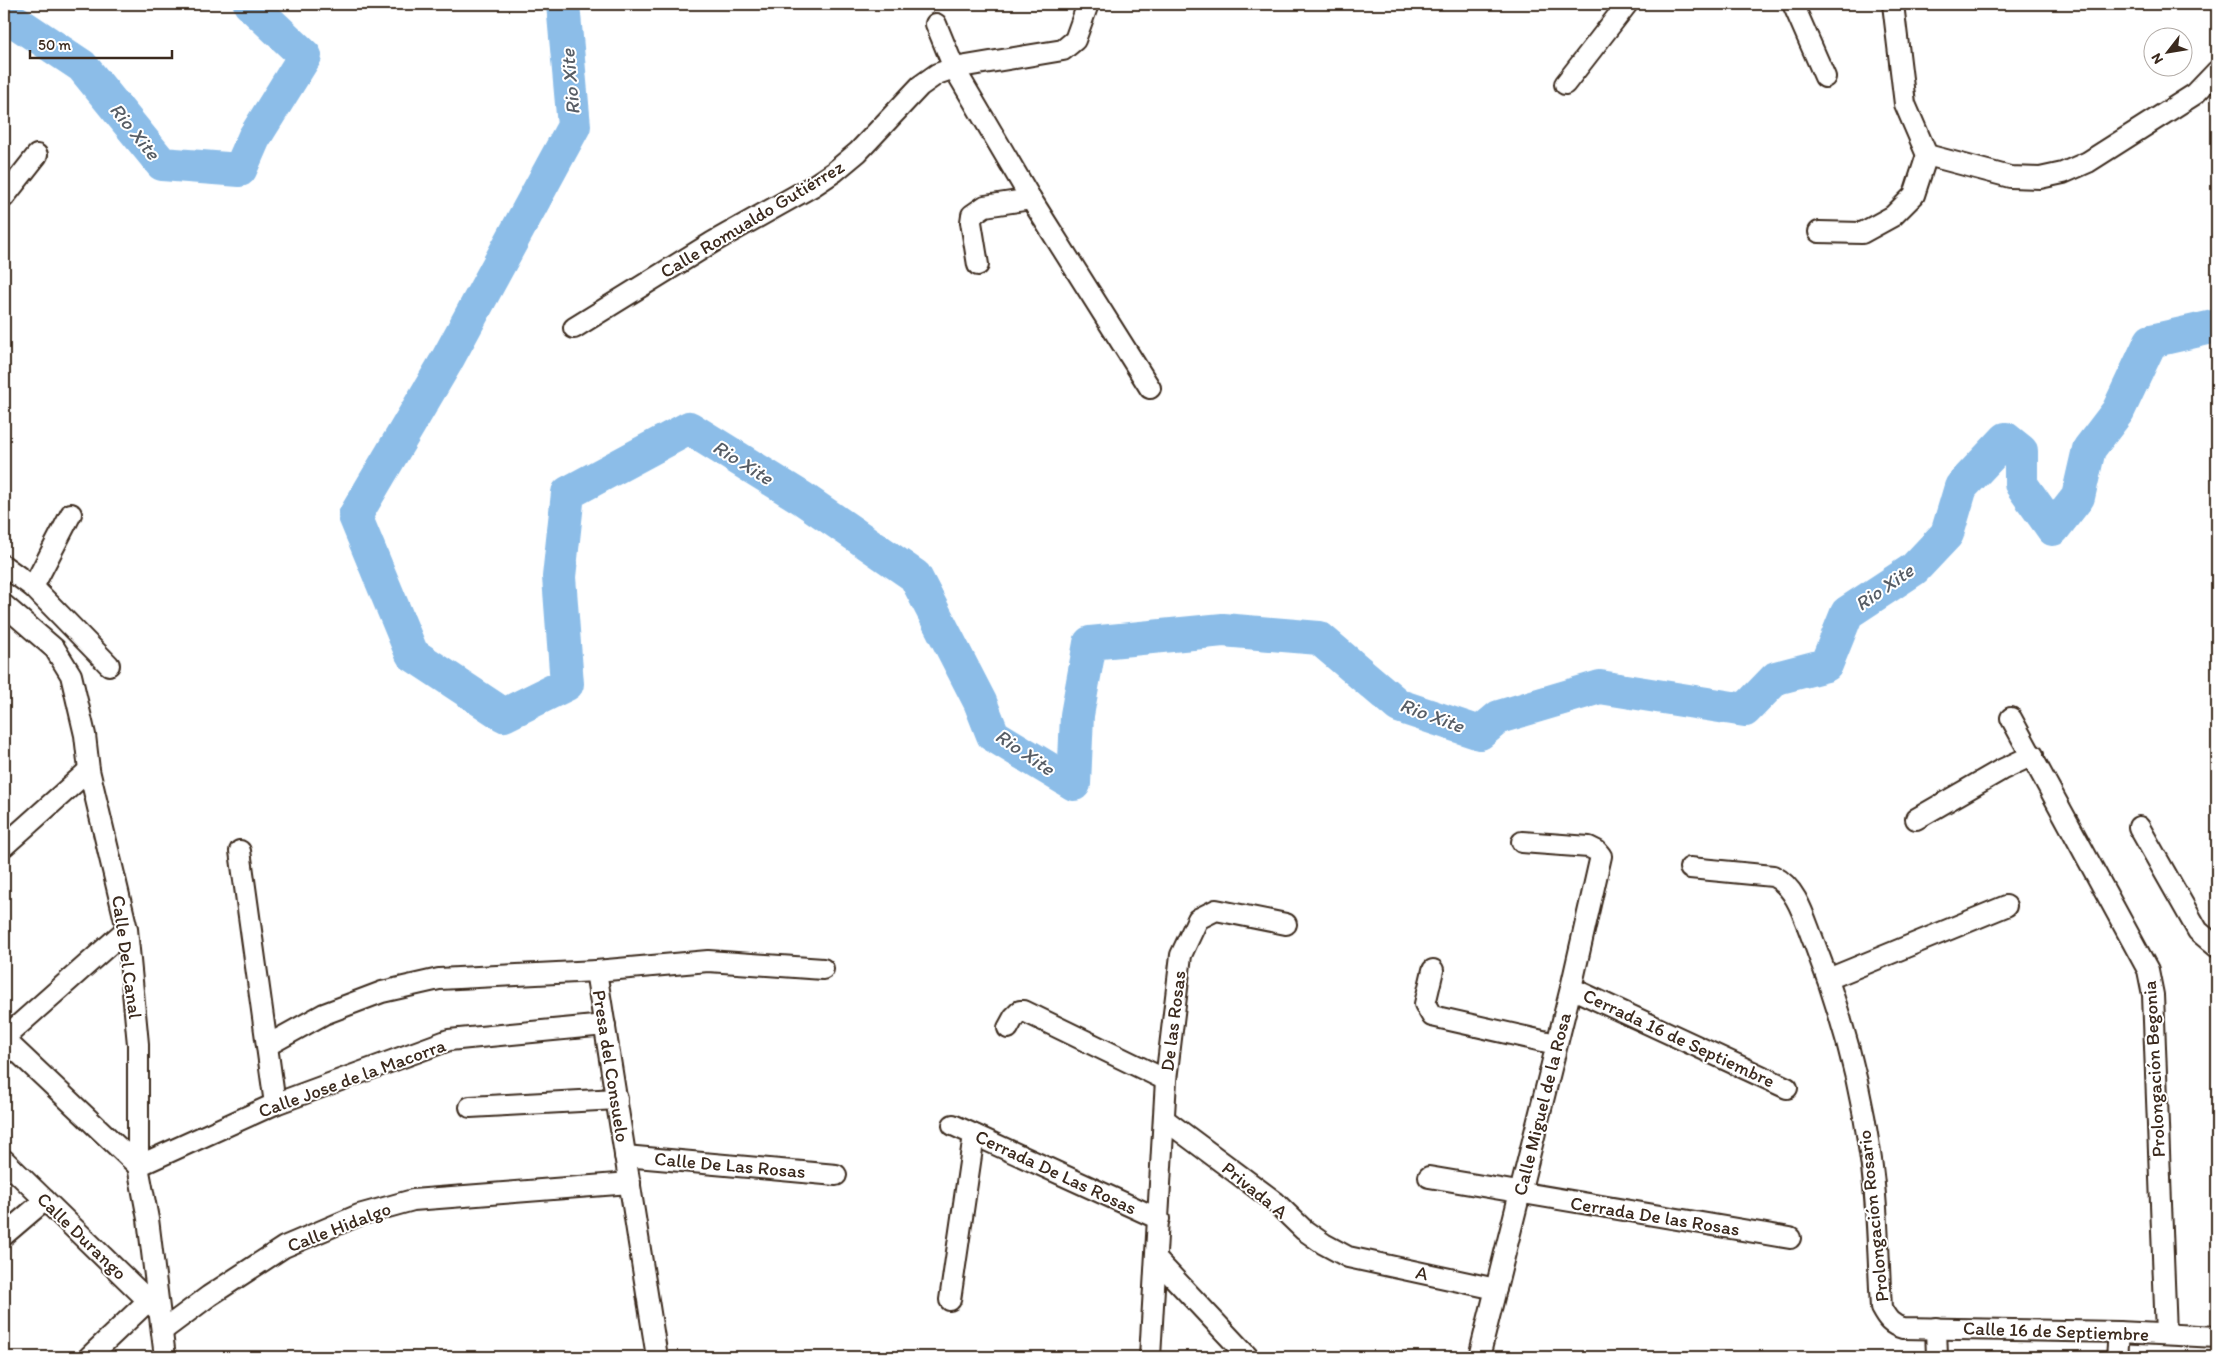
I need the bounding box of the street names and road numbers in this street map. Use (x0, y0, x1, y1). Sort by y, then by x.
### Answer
street label: Calle Romualdo Gutiérrez (656, 155, 848, 283)
street label: Calle Del Canal (107, 894, 147, 1021)
street label: De las Rosas (1155, 969, 1191, 1073)
street label: Prolongación Begonia (2138, 980, 2170, 1158)
street label: Cerrada 16 de Septiembre (1579, 983, 1779, 1093)
street label: Presa del Consuelo (588, 988, 634, 1144)
street label: Calle Miguel de la Rosa (1508, 1010, 1576, 1198)
street label: Calle Jose de la Macorra (255, 1033, 449, 1123)
street label: Cerrada De Las Rosas (972, 1124, 1140, 1220)
street label: Prolongación Rosario (1853, 1129, 1893, 1303)
street label: Calle De Las Rosas (653, 1147, 807, 1183)
street label: Privada A (1217, 1157, 1293, 1223)
street label: Calle Durango (32, 1187, 132, 1285)
street label: Cerrada De las Rosas (1569, 1191, 1741, 1241)
street label: Calle Hidalgo (284, 1197, 394, 1257)
street label: A (1414, 1260, 1430, 1286)
street label: Calle 16 de Septiembre (1963, 1316, 2149, 1346)

